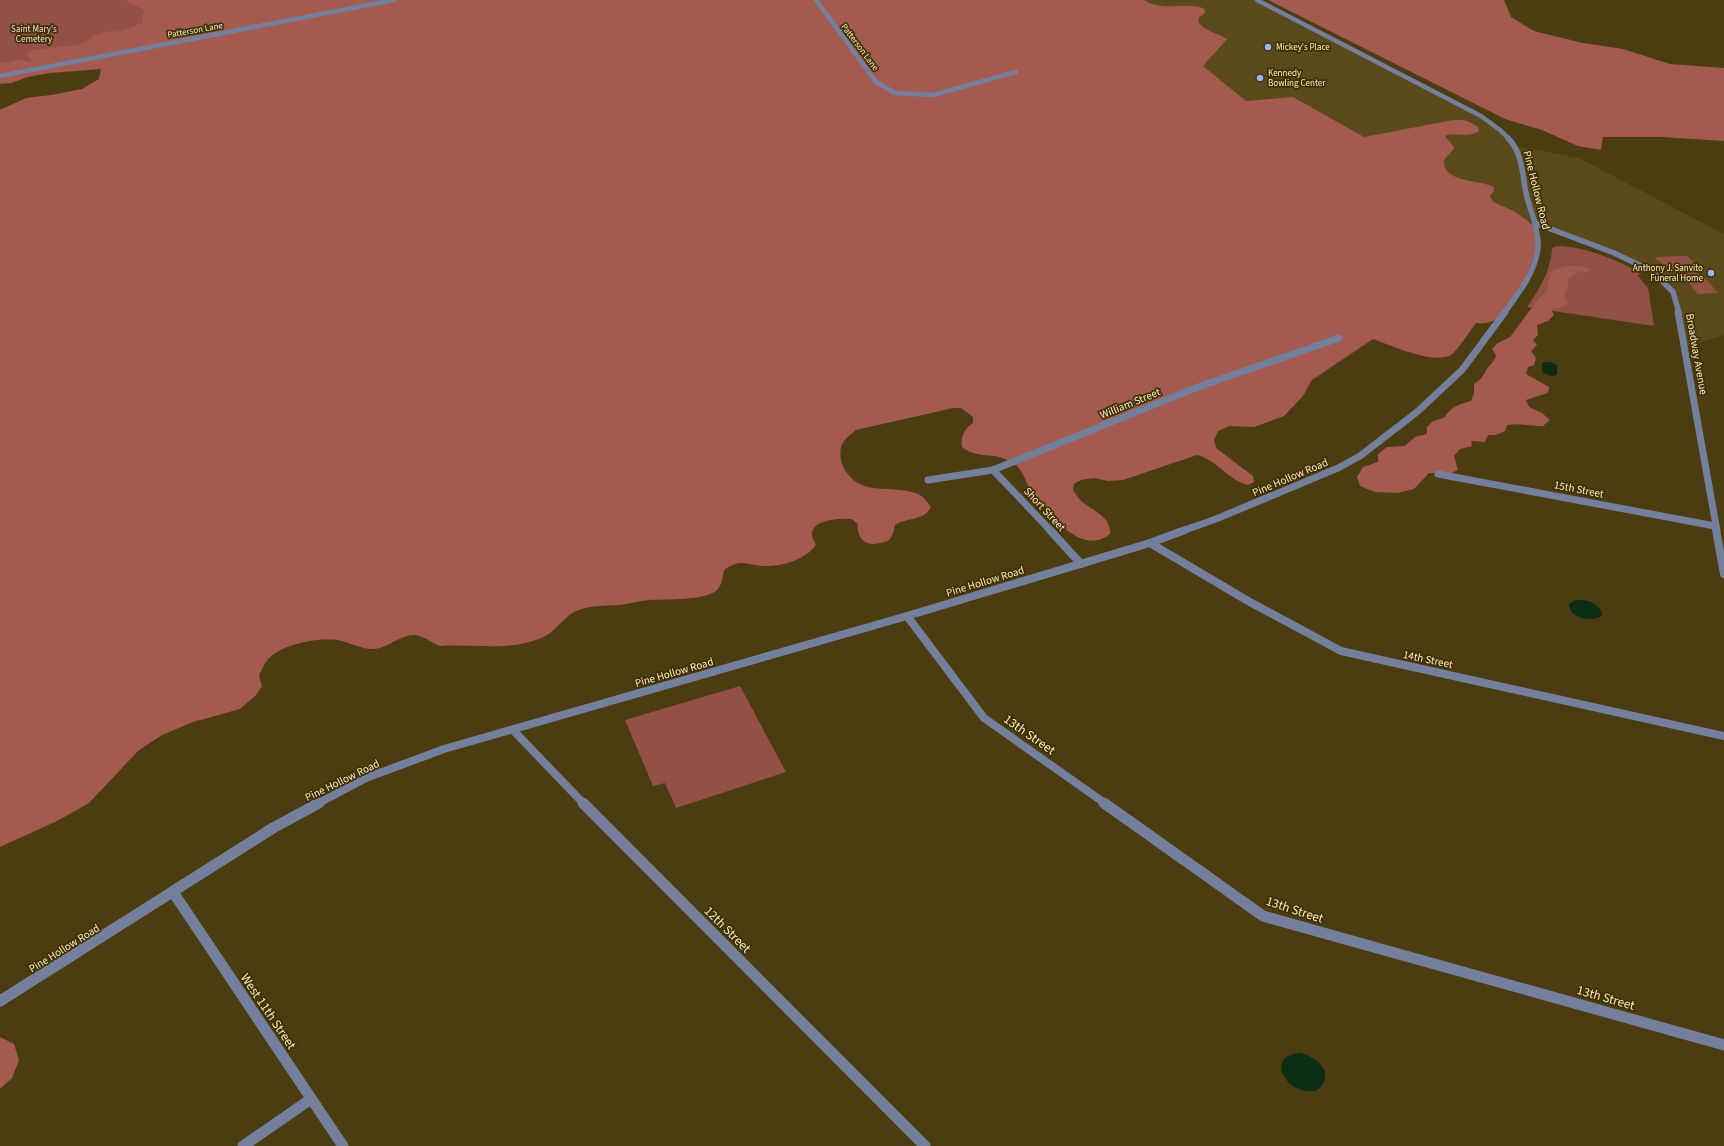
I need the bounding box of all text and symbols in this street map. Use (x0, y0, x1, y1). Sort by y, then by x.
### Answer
street label: Patterson Lane (166, 19, 224, 42)
street label: Patterson Lane (838, 21, 882, 74)
park label: Saint Mary's Cemetery (11, 23, 57, 46)
place label: Mickey's Place (1276, 41, 1330, 54)
marker: Mickey's Place (1263, 42, 1273, 52)
place label: Kennedy Bowling Center (1268, 67, 1326, 90)
marker: Kennedy Bowling Center (1255, 73, 1265, 83)
street label: Pine Hollow Road (1519, 149, 1554, 231)
place label: Anthony J. Sanvito Funeral Home (1633, 262, 1704, 285)
marker: Anthony J. Sanvito Funeral Home (1706, 268, 1716, 278)
street label: Broadway Avenue (1682, 312, 1711, 396)
street label: William Street (1098, 384, 1163, 422)
street label: Pine Hollow Road (1250, 455, 1330, 500)
street label: 15th Street (1553, 477, 1605, 502)
street label: Short Street (1020, 484, 1069, 535)
street label: Pine Hollow Road (944, 562, 1026, 600)
street label: 14th Street (1402, 647, 1454, 672)
street label: Pine Hollow Road (633, 654, 715, 691)
street label: 13th Street (1000, 710, 1059, 760)
street label: Pine Hollow Road (303, 756, 382, 805)
street label: 13th Street (1264, 892, 1326, 928)
street label: 12th Street (700, 902, 755, 958)
street label: Pine Hollow Road (26, 921, 103, 976)
street label: West 11th Street (236, 970, 301, 1054)
street label: 13th Street (1575, 981, 1637, 1015)

